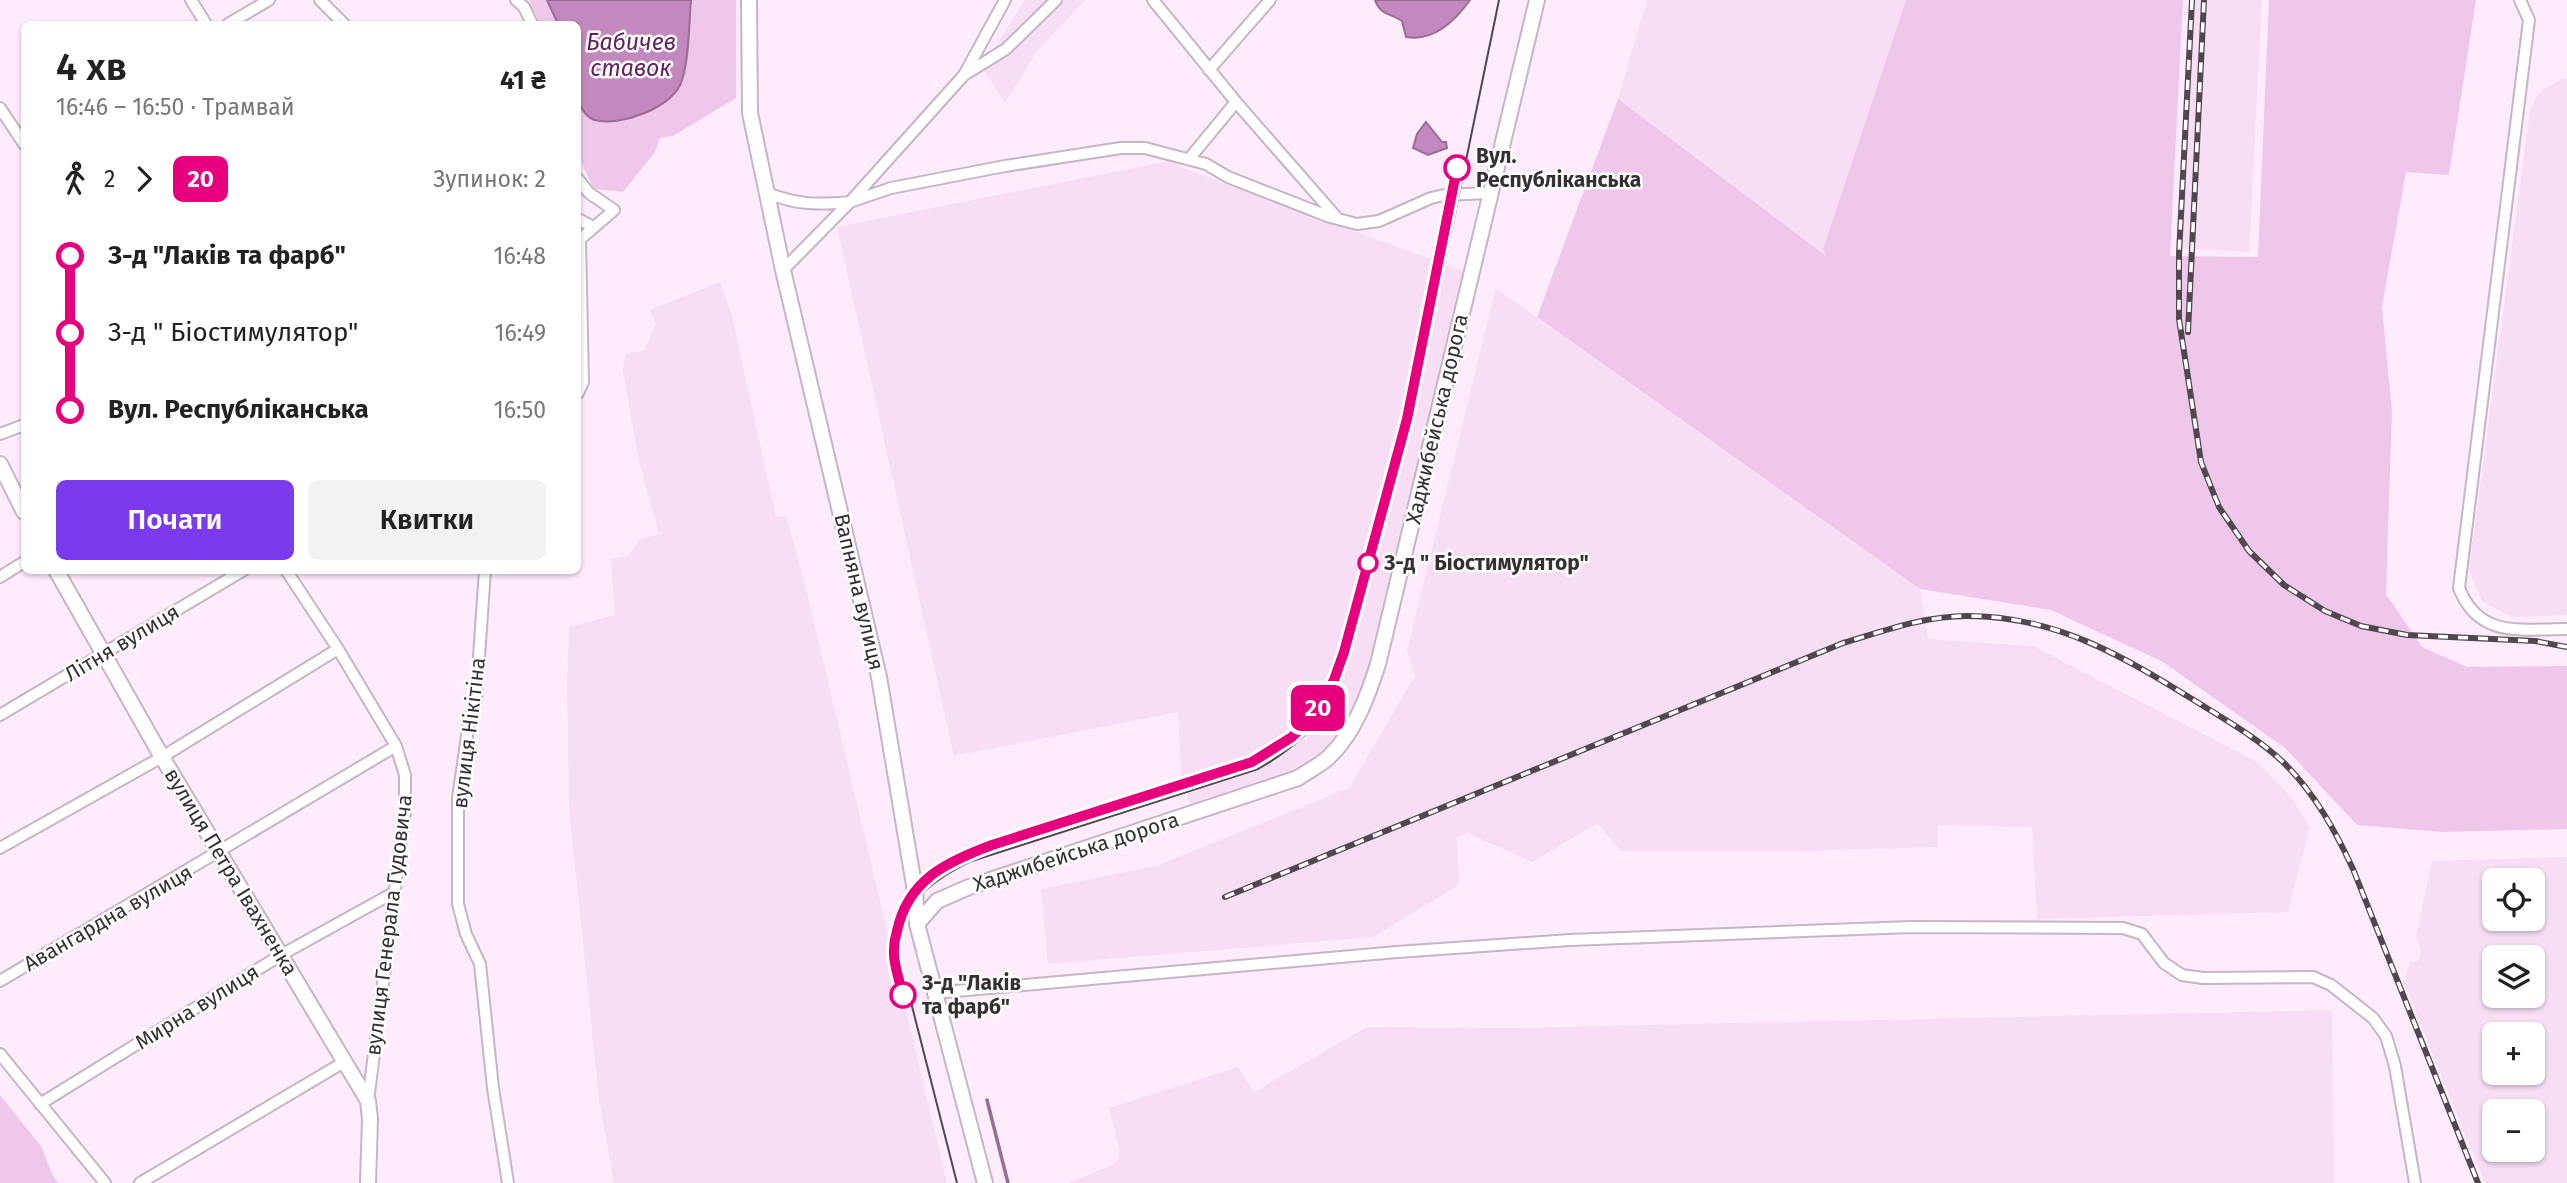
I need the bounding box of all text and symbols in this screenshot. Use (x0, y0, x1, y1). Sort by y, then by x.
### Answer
water label: Бабичев ставок (586, 28, 676, 82)
text: 4 хв (56, 44, 127, 90)
text: 41 ₴ (500, 65, 546, 96)
text: 16:46 – 16:50 · Трамвай (56, 93, 295, 121)
place label: Вул. Республіканська (1476, 143, 1641, 193)
marker: Вул. Республіканська (1444, 155, 1470, 181)
icon: walk (56, 160, 94, 198)
icon: forward (125, 160, 163, 198)
text: 2 (104, 165, 115, 193)
text: 20 (187, 165, 214, 193)
text: Зупинок: 2 (433, 165, 546, 193)
text: З-д "Лаків та фарб" (108, 240, 346, 271)
text: 16:48 (493, 242, 546, 270)
street label: Хаджибейська дорога (1400, 311, 1474, 527)
text: З-д " Біостимулятор" (108, 317, 358, 348)
text: 16:49 (495, 319, 546, 347)
text: Вул. Республіканська (108, 394, 369, 425)
text: 16:50 (494, 396, 546, 424)
button: Почати (56, 480, 294, 560)
button: Квитки (308, 480, 546, 560)
street label: Вапняна вулиця (828, 511, 890, 673)
place label: З-д " Біостимулятор" (1383, 550, 1589, 576)
marker: З-д " Біостимулятор" (1358, 553, 1378, 573)
street label: Літня вулиця (60, 599, 184, 687)
street label: вулиця Нікітіна (447, 656, 491, 810)
line badge: 20 (1286, 685, 1350, 731)
text: 20 (1305, 694, 1331, 722)
street label: вулиця Петра Івахненка (159, 764, 303, 980)
street label: вулиця Генерала Гудовича (360, 793, 418, 1057)
street label: Хаджибейська дорога (970, 806, 1182, 898)
street label: Авангардна вулиця (19, 859, 197, 977)
map controls (2482, 868, 2545, 1162)
button: locate (2482, 868, 2545, 931)
button: layers (2482, 945, 2545, 1008)
street label: Мирна вулиця (130, 959, 264, 1055)
place label: З-д "Лаків та фарб" (921, 970, 1021, 1020)
marker: З-д "Лаків та фарб" (890, 982, 916, 1008)
button: + (2482, 1022, 2545, 1085)
button: − (2482, 1099, 2545, 1162)

